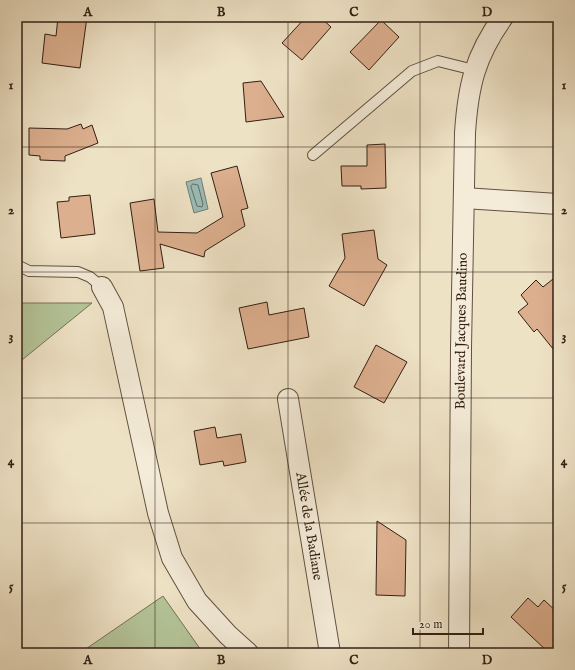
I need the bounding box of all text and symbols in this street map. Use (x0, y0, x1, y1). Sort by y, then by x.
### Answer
text: A (83, 4, 94, 21)
text: B (217, 4, 226, 21)
text: C (349, 4, 359, 21)
text: D (482, 4, 493, 21)
text: 1 (9, 77, 14, 94)
text: 1 (562, 77, 567, 94)
text: 2 (8, 202, 14, 219)
text: 2 (561, 202, 567, 219)
street label: Boulevard Jacques Baudino (452, 252, 472, 410)
text: 3 (9, 328, 14, 345)
text: 3 (562, 328, 567, 345)
text: 4 (8, 453, 15, 470)
text: 4 (561, 453, 568, 470)
street label: Allée de la Badiane (291, 470, 327, 582)
text: 5 (9, 578, 14, 595)
text: 5 (562, 578, 567, 595)
scale bar (413, 610, 483, 636)
text: 20 m (419, 617, 442, 632)
text: A (83, 652, 94, 669)
text: B (217, 652, 226, 669)
text: C (349, 652, 359, 669)
text: D (482, 652, 493, 669)

